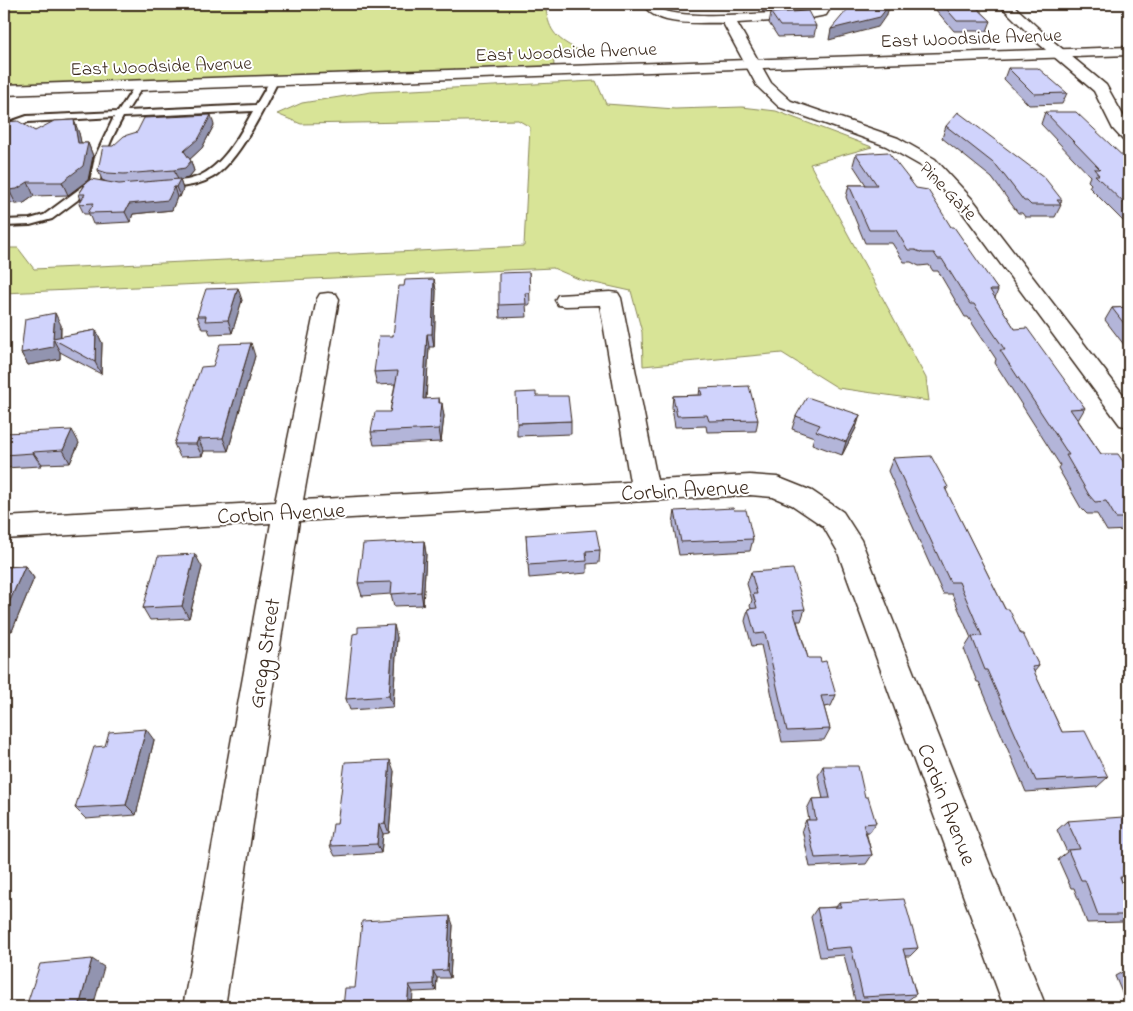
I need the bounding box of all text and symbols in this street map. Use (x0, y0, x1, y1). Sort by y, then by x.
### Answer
street label: East Woodside Avenue (880, 23, 1063, 56)
street label: East Woodside Avenue (475, 37, 658, 70)
street label: East Woodside Avenue (70, 51, 253, 84)
street label: Pine Gate (912, 156, 983, 228)
street label: Corbin Avenue (620, 473, 750, 511)
street label: Corbin Avenue (216, 496, 346, 534)
street label: Gregg Street (241, 595, 292, 711)
street label: Corbin Avenue (907, 740, 983, 871)

